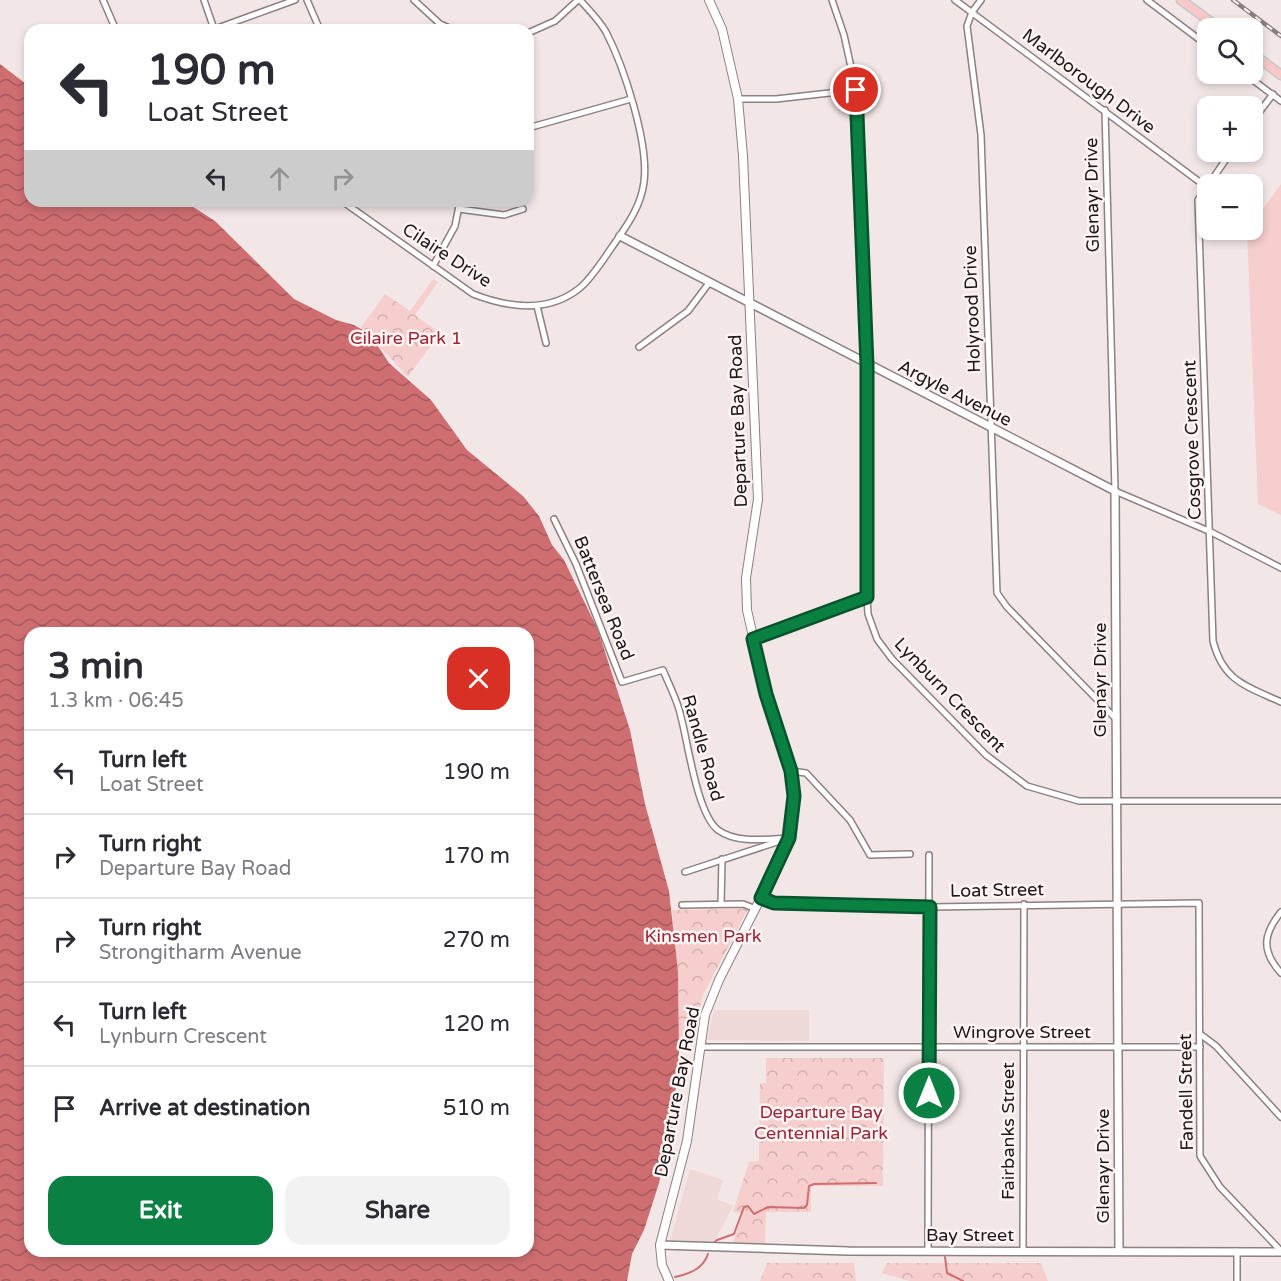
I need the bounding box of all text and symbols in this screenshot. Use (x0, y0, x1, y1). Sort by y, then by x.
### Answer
map controls (1197, 18, 1263, 240)
button: search (1197, 18, 1263, 84)
street label: Marlborough Drive (1018, 24, 1160, 138)
text: 190 m (147, 45, 276, 96)
icon: left (48, 48, 126, 126)
pin (830, 64, 881, 115)
icon: arrive (839, 73, 872, 106)
text: Loat Street (147, 96, 288, 129)
button: + (1197, 96, 1263, 162)
street label: Glenayr Drive (1080, 137, 1104, 253)
icon: left (200, 162, 233, 195)
icon: ahead (263, 162, 296, 195)
icon: right (326, 162, 359, 195)
button: − (1197, 174, 1263, 240)
street label: Cilaire Drive (398, 218, 496, 292)
street label: Holyrood Drive (959, 245, 985, 373)
park label: Cilaire Park 1 (350, 327, 462, 349)
street label: Departure Bay Road (724, 334, 752, 508)
street label: Argyle Avenue (894, 355, 1016, 431)
street label: Cosgrove Crescent (1178, 360, 1206, 520)
street label: Battersea Road (569, 533, 639, 663)
street label: Glenayr Drive (1089, 623, 1111, 737)
street label: Lynburn Crescent (890, 633, 1010, 757)
text: 3 min (48, 645, 144, 688)
button: close (447, 647, 510, 710)
text: 1.3 km · 06:45 (48, 689, 184, 713)
street label: Randle Road (677, 692, 729, 804)
text: Turn left (99, 747, 187, 773)
icon: left (48, 756, 81, 789)
text: 190 m (443, 759, 510, 785)
text: Loat Street (99, 773, 204, 797)
text: Turn right (99, 831, 201, 857)
icon: right (48, 840, 81, 873)
text: 170 m (443, 843, 510, 869)
text: Departure Bay Road (99, 857, 291, 881)
street label: Loat Street (950, 878, 1044, 902)
text: Turn right (99, 915, 201, 941)
icon: right (48, 924, 81, 957)
park label: Kinsmen Park (645, 925, 762, 947)
text: 270 m (443, 927, 510, 953)
text: Strongitharm Avenue (99, 941, 302, 965)
text: Turn left (99, 999, 187, 1025)
street label: Departure Bay Road (650, 1005, 704, 1179)
icon: left (48, 1008, 81, 1041)
text: 120 m (443, 1011, 510, 1037)
street label: Wingrove Street (953, 1021, 1091, 1043)
text: Lynburn Crescent (99, 1025, 267, 1049)
street label: Fandell Street (1174, 1033, 1198, 1151)
position arrow (897, 1061, 961, 1125)
street label: Fairbanks Street (997, 1062, 1019, 1200)
icon: arrive (48, 1092, 81, 1125)
text: Arrive at destination (99, 1095, 310, 1121)
text: 510 m (443, 1095, 510, 1121)
park label: Departure Bay Centennial Park (754, 1101, 888, 1144)
street label: Glenayr Drive (1092, 1109, 1114, 1223)
button: Exit (48, 1176, 273, 1245)
button: Share (285, 1176, 510, 1245)
street label: Bay Street (926, 1224, 1014, 1246)

